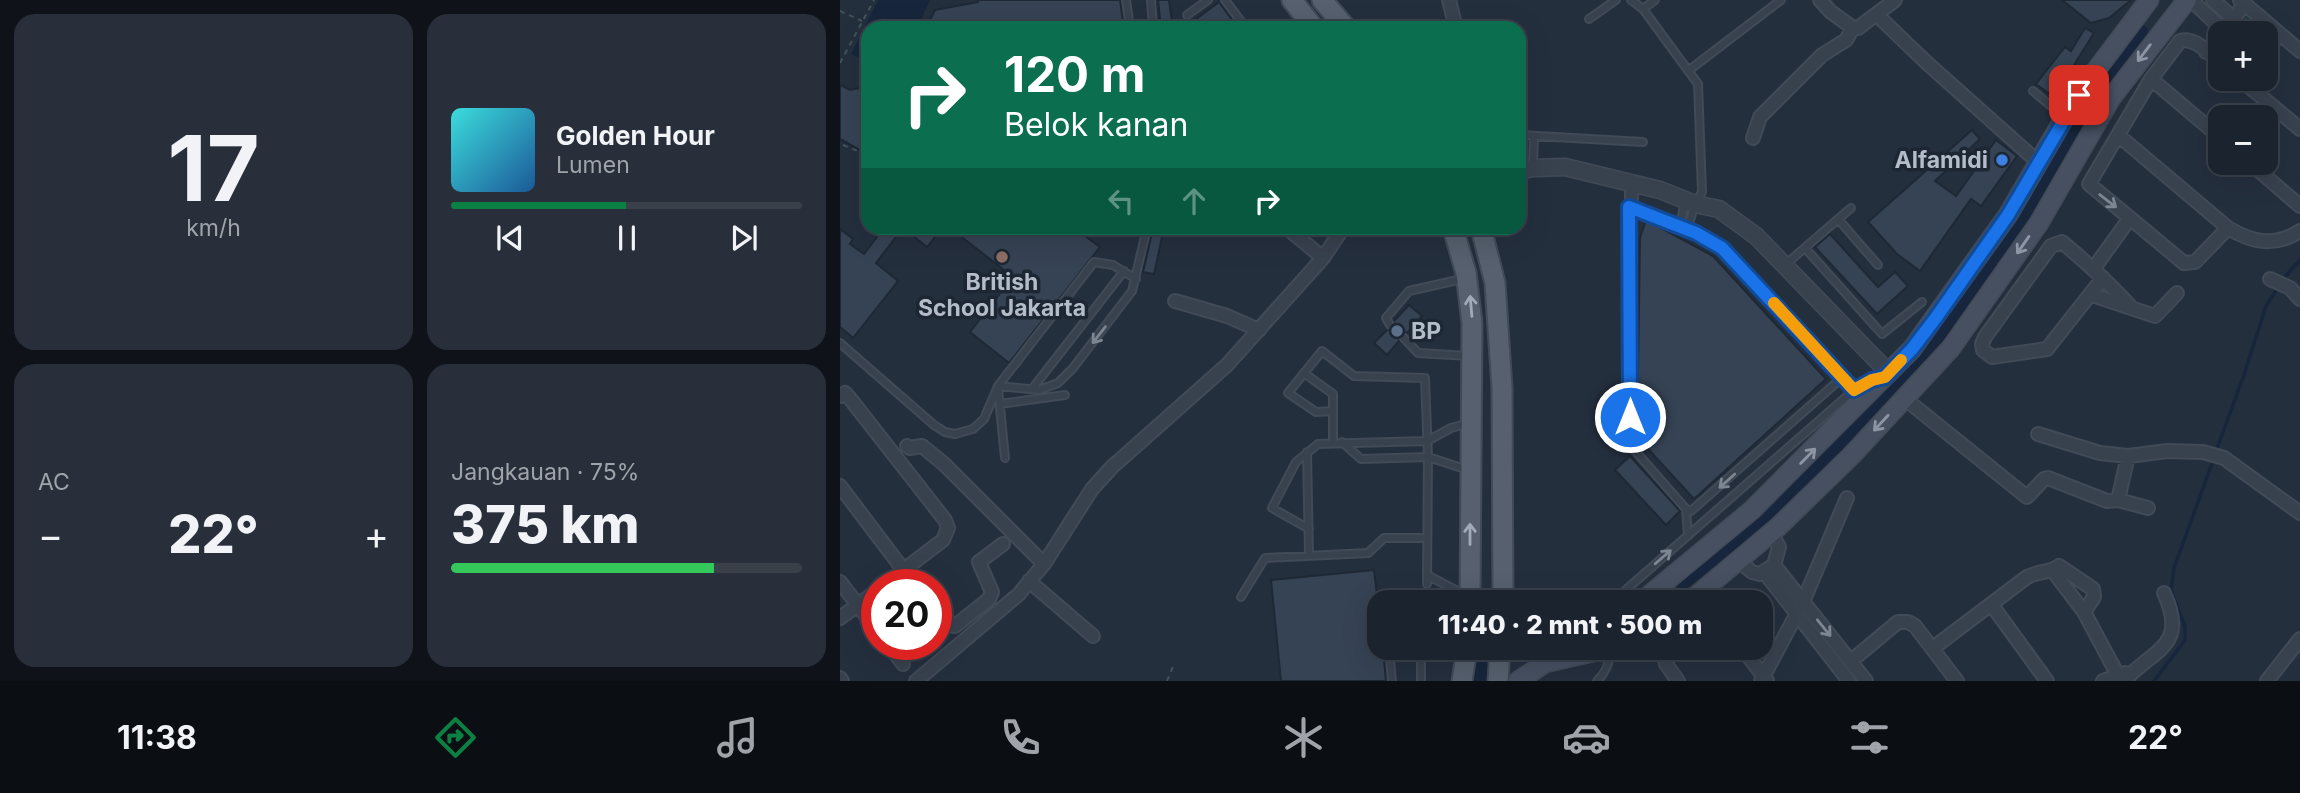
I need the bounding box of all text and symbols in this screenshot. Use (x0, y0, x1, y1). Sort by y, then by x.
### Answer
map controls (2208, 21, 2278, 175)
button: + (2208, 21, 2278, 91)
one-way arrow (2137, 43, 2152, 62)
text: 120 m (1004, 45, 1145, 104)
icon: right (889, 49, 980, 140)
pin (2049, 65, 2109, 125)
icon: arrive (2060, 76, 2098, 114)
text: Belok kanan (1004, 105, 1188, 144)
button: − (2208, 105, 2278, 175)
text: 17 (167, 113, 260, 223)
text: Golden Hour (556, 120, 715, 151)
place label: Alfamidi (1895, 146, 1988, 174)
text: Lumen (556, 151, 630, 179)
marker: Alfamidi (1994, 152, 2010, 168)
icon: left (1102, 182, 1140, 220)
icon: ahead (1175, 182, 1213, 220)
icon: right (1248, 182, 1286, 220)
one-way arrow (2098, 193, 2116, 208)
text: km/h (186, 214, 241, 242)
icon: previous (491, 219, 529, 257)
icon: pause (608, 219, 646, 257)
icon: next (725, 219, 763, 257)
one-way arrow (2016, 235, 2030, 254)
marker: British School Jakarta (994, 249, 1010, 265)
place label: British School Jakarta (918, 268, 1086, 322)
one-way arrow (1464, 296, 1477, 318)
place label: BP (1411, 317, 1441, 345)
marker: BP (1389, 323, 1405, 339)
one-way arrow (1091, 326, 1106, 344)
position arrow (1593, 380, 1667, 454)
one-way arrow (1873, 414, 1890, 431)
one-way arrow (1799, 447, 1816, 464)
text: Jangkauan · 75% (451, 458, 639, 486)
text: AC (38, 468, 70, 496)
one-way arrow (1718, 473, 1736, 489)
text: 375 km (451, 493, 640, 556)
text: 22° (168, 503, 259, 566)
text: − (38, 512, 63, 558)
text: + (364, 512, 389, 558)
one-way arrow (1464, 523, 1477, 546)
one-way arrow (1654, 550, 1672, 566)
speed limit sign: 20 (861, 569, 952, 660)
text: 11:40 · 2 mnt · 500 m (1438, 609, 1702, 640)
one-way arrow (1816, 619, 1832, 637)
icon: directions (431, 713, 480, 762)
icon: music (713, 713, 762, 762)
icon: phone (996, 713, 1045, 762)
icon: climate (1279, 713, 1328, 762)
icon: car (1562, 713, 1611, 762)
icon: filters (1845, 713, 1894, 762)
text: 11:38 (117, 718, 197, 757)
text: 22° (2128, 718, 2183, 757)

